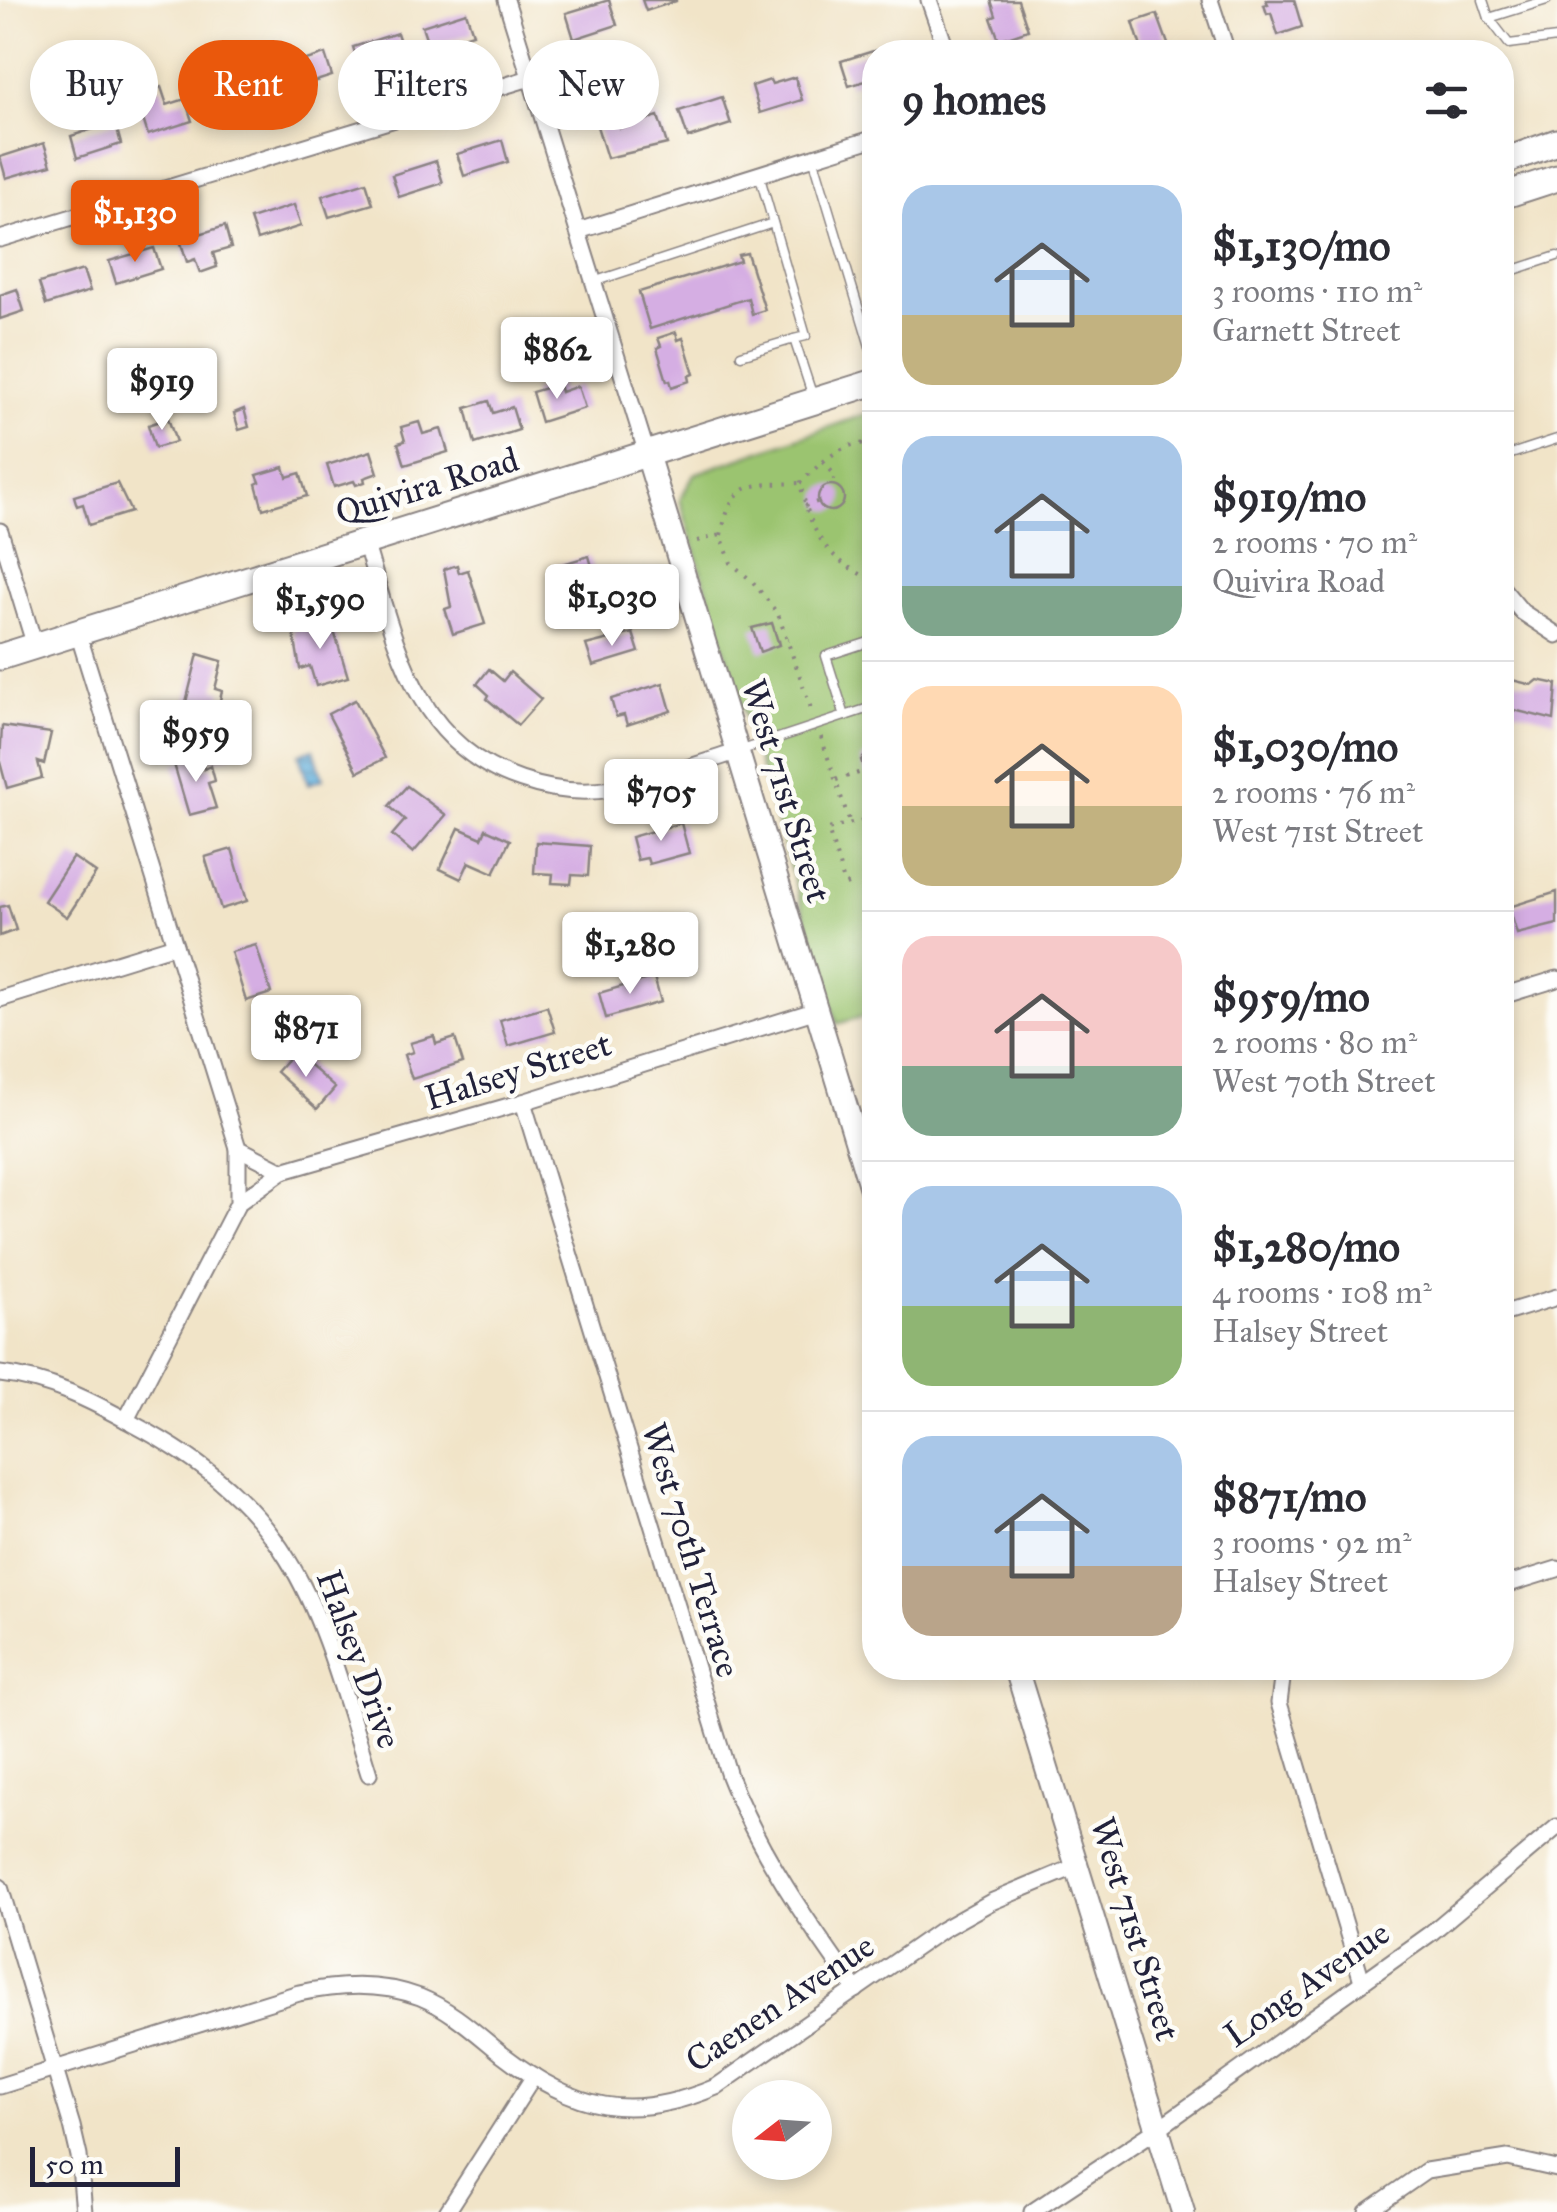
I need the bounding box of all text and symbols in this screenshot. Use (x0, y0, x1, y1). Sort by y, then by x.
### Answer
chip: Buy (30, 40, 158, 130)
chip: Rent (178, 40, 318, 130)
chip: Filters (338, 40, 503, 130)
chip: New (523, 40, 659, 130)
icon: filters (1419, 73, 1474, 128)
text: 9 homes (902, 74, 1046, 126)
pin: $1,130 (54, 180, 216, 265)
text: $1,130 (93, 193, 177, 232)
text: $1,130/mo (1212, 220, 1390, 272)
icon: home (982, 225, 1102, 345)
text: 3 rooms · 110 m² (1212, 272, 1422, 311)
text: Garnett Street (1212, 311, 1401, 350)
pin: $862 (498, 317, 616, 402)
text: $862 (523, 330, 591, 369)
pin: $919 (103, 348, 221, 433)
text: $919 (129, 361, 195, 400)
street label: Quivira Road (330, 438, 524, 534)
text: $919/mo (1212, 471, 1366, 523)
icon: home (982, 476, 1102, 596)
text: 2 rooms · 70 m² (1212, 523, 1417, 562)
text: Quivira Road (1212, 562, 1385, 601)
pin: $1,030 (531, 564, 693, 649)
pin: $1,590 (239, 567, 401, 652)
text: $1,030 (567, 577, 657, 616)
text: $1,590 (275, 580, 365, 619)
street label: West 71st Street (732, 674, 840, 908)
pin: $959 (137, 700, 255, 785)
text: $959 (162, 713, 230, 752)
text: $1,030/mo (1212, 721, 1398, 773)
icon: home (982, 726, 1102, 846)
pin: $705 (602, 759, 720, 844)
text: $705 (626, 772, 696, 811)
text: 2 rooms · 76 m² (1212, 773, 1415, 812)
text: West 71st Street (1212, 812, 1423, 851)
pin: $1,280 (549, 912, 711, 997)
text: $1,280 (584, 925, 676, 964)
text: $959/mo (1212, 971, 1370, 1023)
icon: home (982, 976, 1102, 1096)
pin: $871 (247, 995, 365, 1080)
text: $871 (273, 1008, 339, 1047)
street label: Halsey Street (420, 1022, 616, 1120)
text: 2 rooms · 80 m² (1212, 1023, 1417, 1062)
text: West 70th Street (1212, 1062, 1436, 1101)
text: $1,280/mo (1212, 1221, 1400, 1273)
icon: home (982, 1226, 1102, 1346)
text: 4 rooms · 108 m² (1212, 1273, 1432, 1312)
text: Halsey Street (1212, 1312, 1388, 1351)
street label: West 70th Terrace (632, 1418, 750, 1682)
text: $871/mo (1212, 1471, 1366, 1523)
icon: home (982, 1476, 1102, 1596)
text: 3 rooms · 92 m² (1212, 1523, 1412, 1562)
text: Halsey Street (1212, 1562, 1388, 1601)
street label: Halsey Drive (307, 1564, 411, 1754)
street label: West 71st Street (1081, 1812, 1189, 2046)
street label: Long Avenue (1216, 1911, 1398, 2057)
street label: Caenen Avenue (677, 1924, 883, 2082)
north arrow (732, 2080, 832, 2180)
map controls (732, 2080, 832, 2180)
scale bar (30, 2142, 180, 2186)
text: 50 m (45, 2147, 104, 2182)

